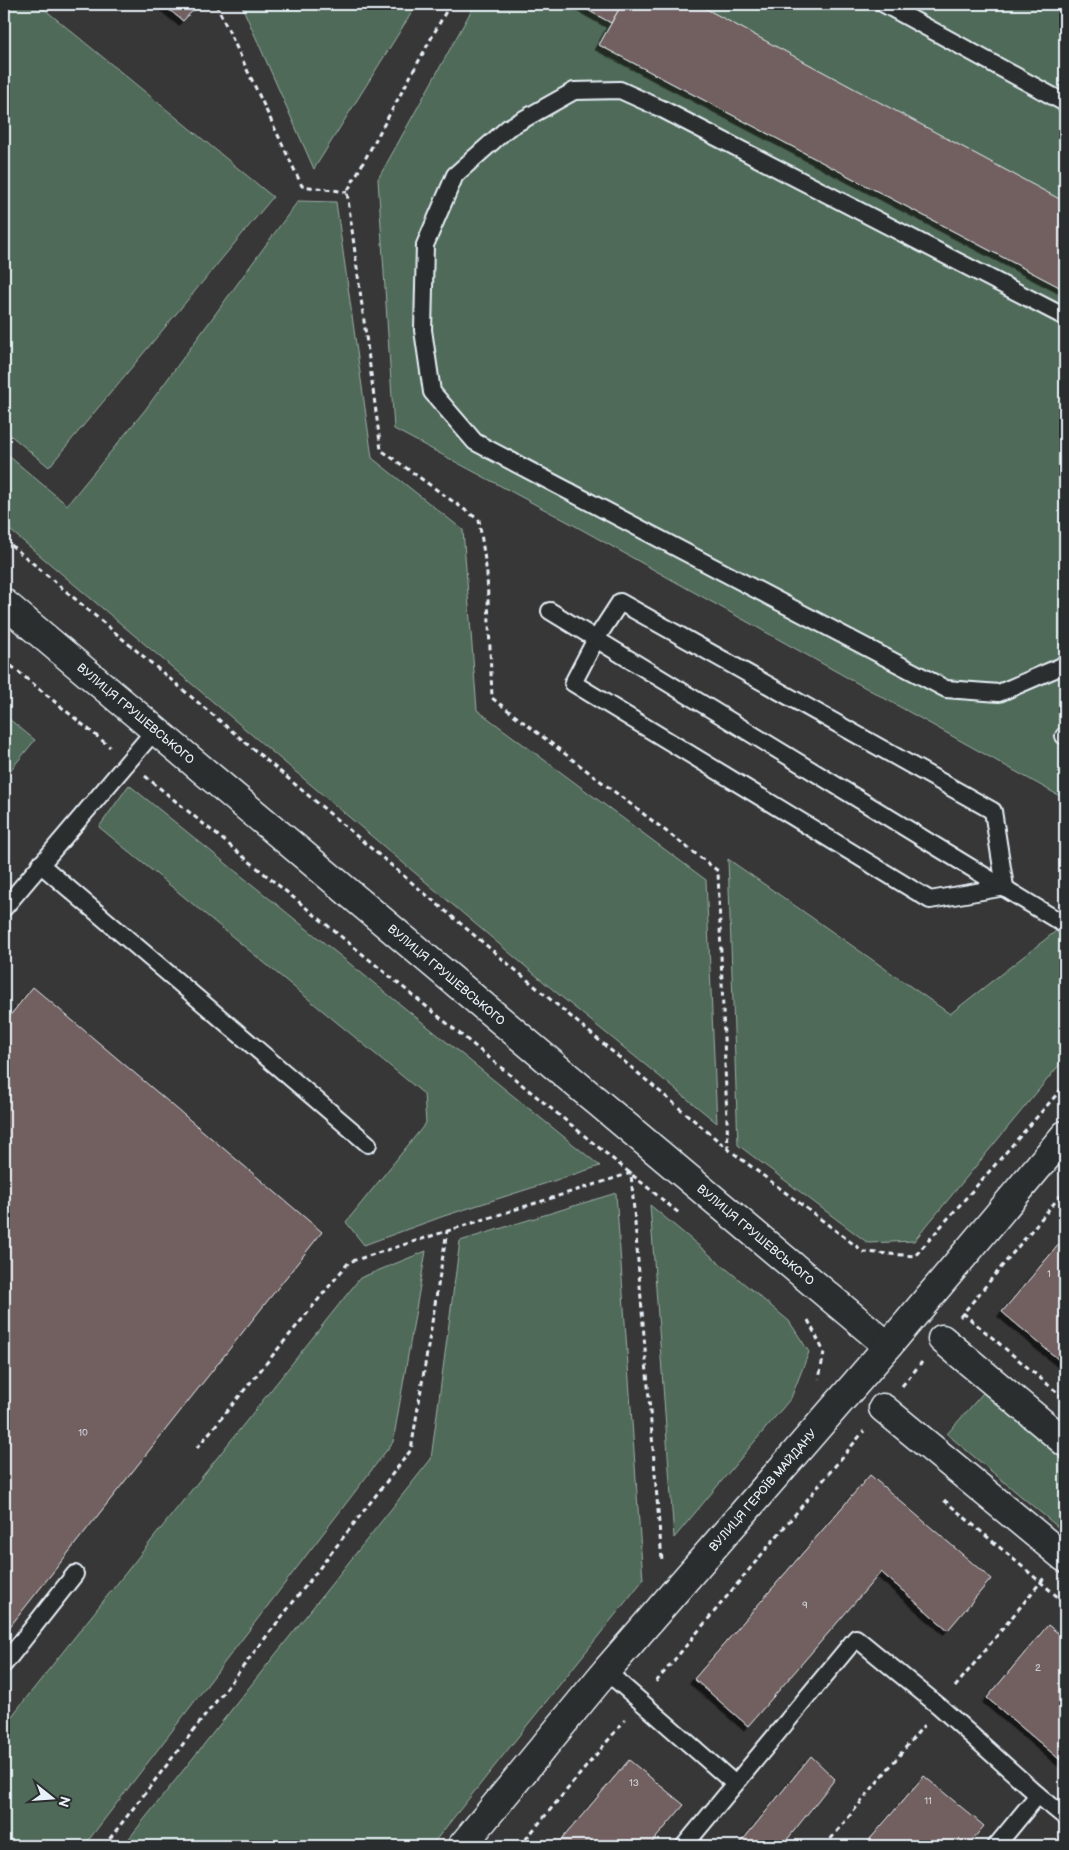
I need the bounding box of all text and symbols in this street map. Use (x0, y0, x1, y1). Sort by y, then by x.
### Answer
street label: ВУЛИЦЯ ГРУШЕВСЬКОГО (74, 660, 198, 768)
street label: ВУЛИЦЯ ГРУШЕВСЬКОГО (385, 921, 509, 1029)
street label: ВУЛИЦЯ ГРУШЕВСЬКОГО (694, 1181, 818, 1289)
house number: 1 (1047, 1268, 1051, 1280)
street label: ВУЛИЦЯ ГЕРОЇВ МАЙДАНУ (706, 1426, 820, 1554)
house number: 10 (78, 1427, 88, 1439)
house number: 9 (802, 1599, 808, 1611)
house number: 2 (1035, 1662, 1041, 1674)
north arrow (28, 1772, 78, 1822)
house number: 13 (629, 1777, 639, 1789)
text: N (54, 1794, 74, 1809)
house number: 11 (924, 1795, 932, 1807)

